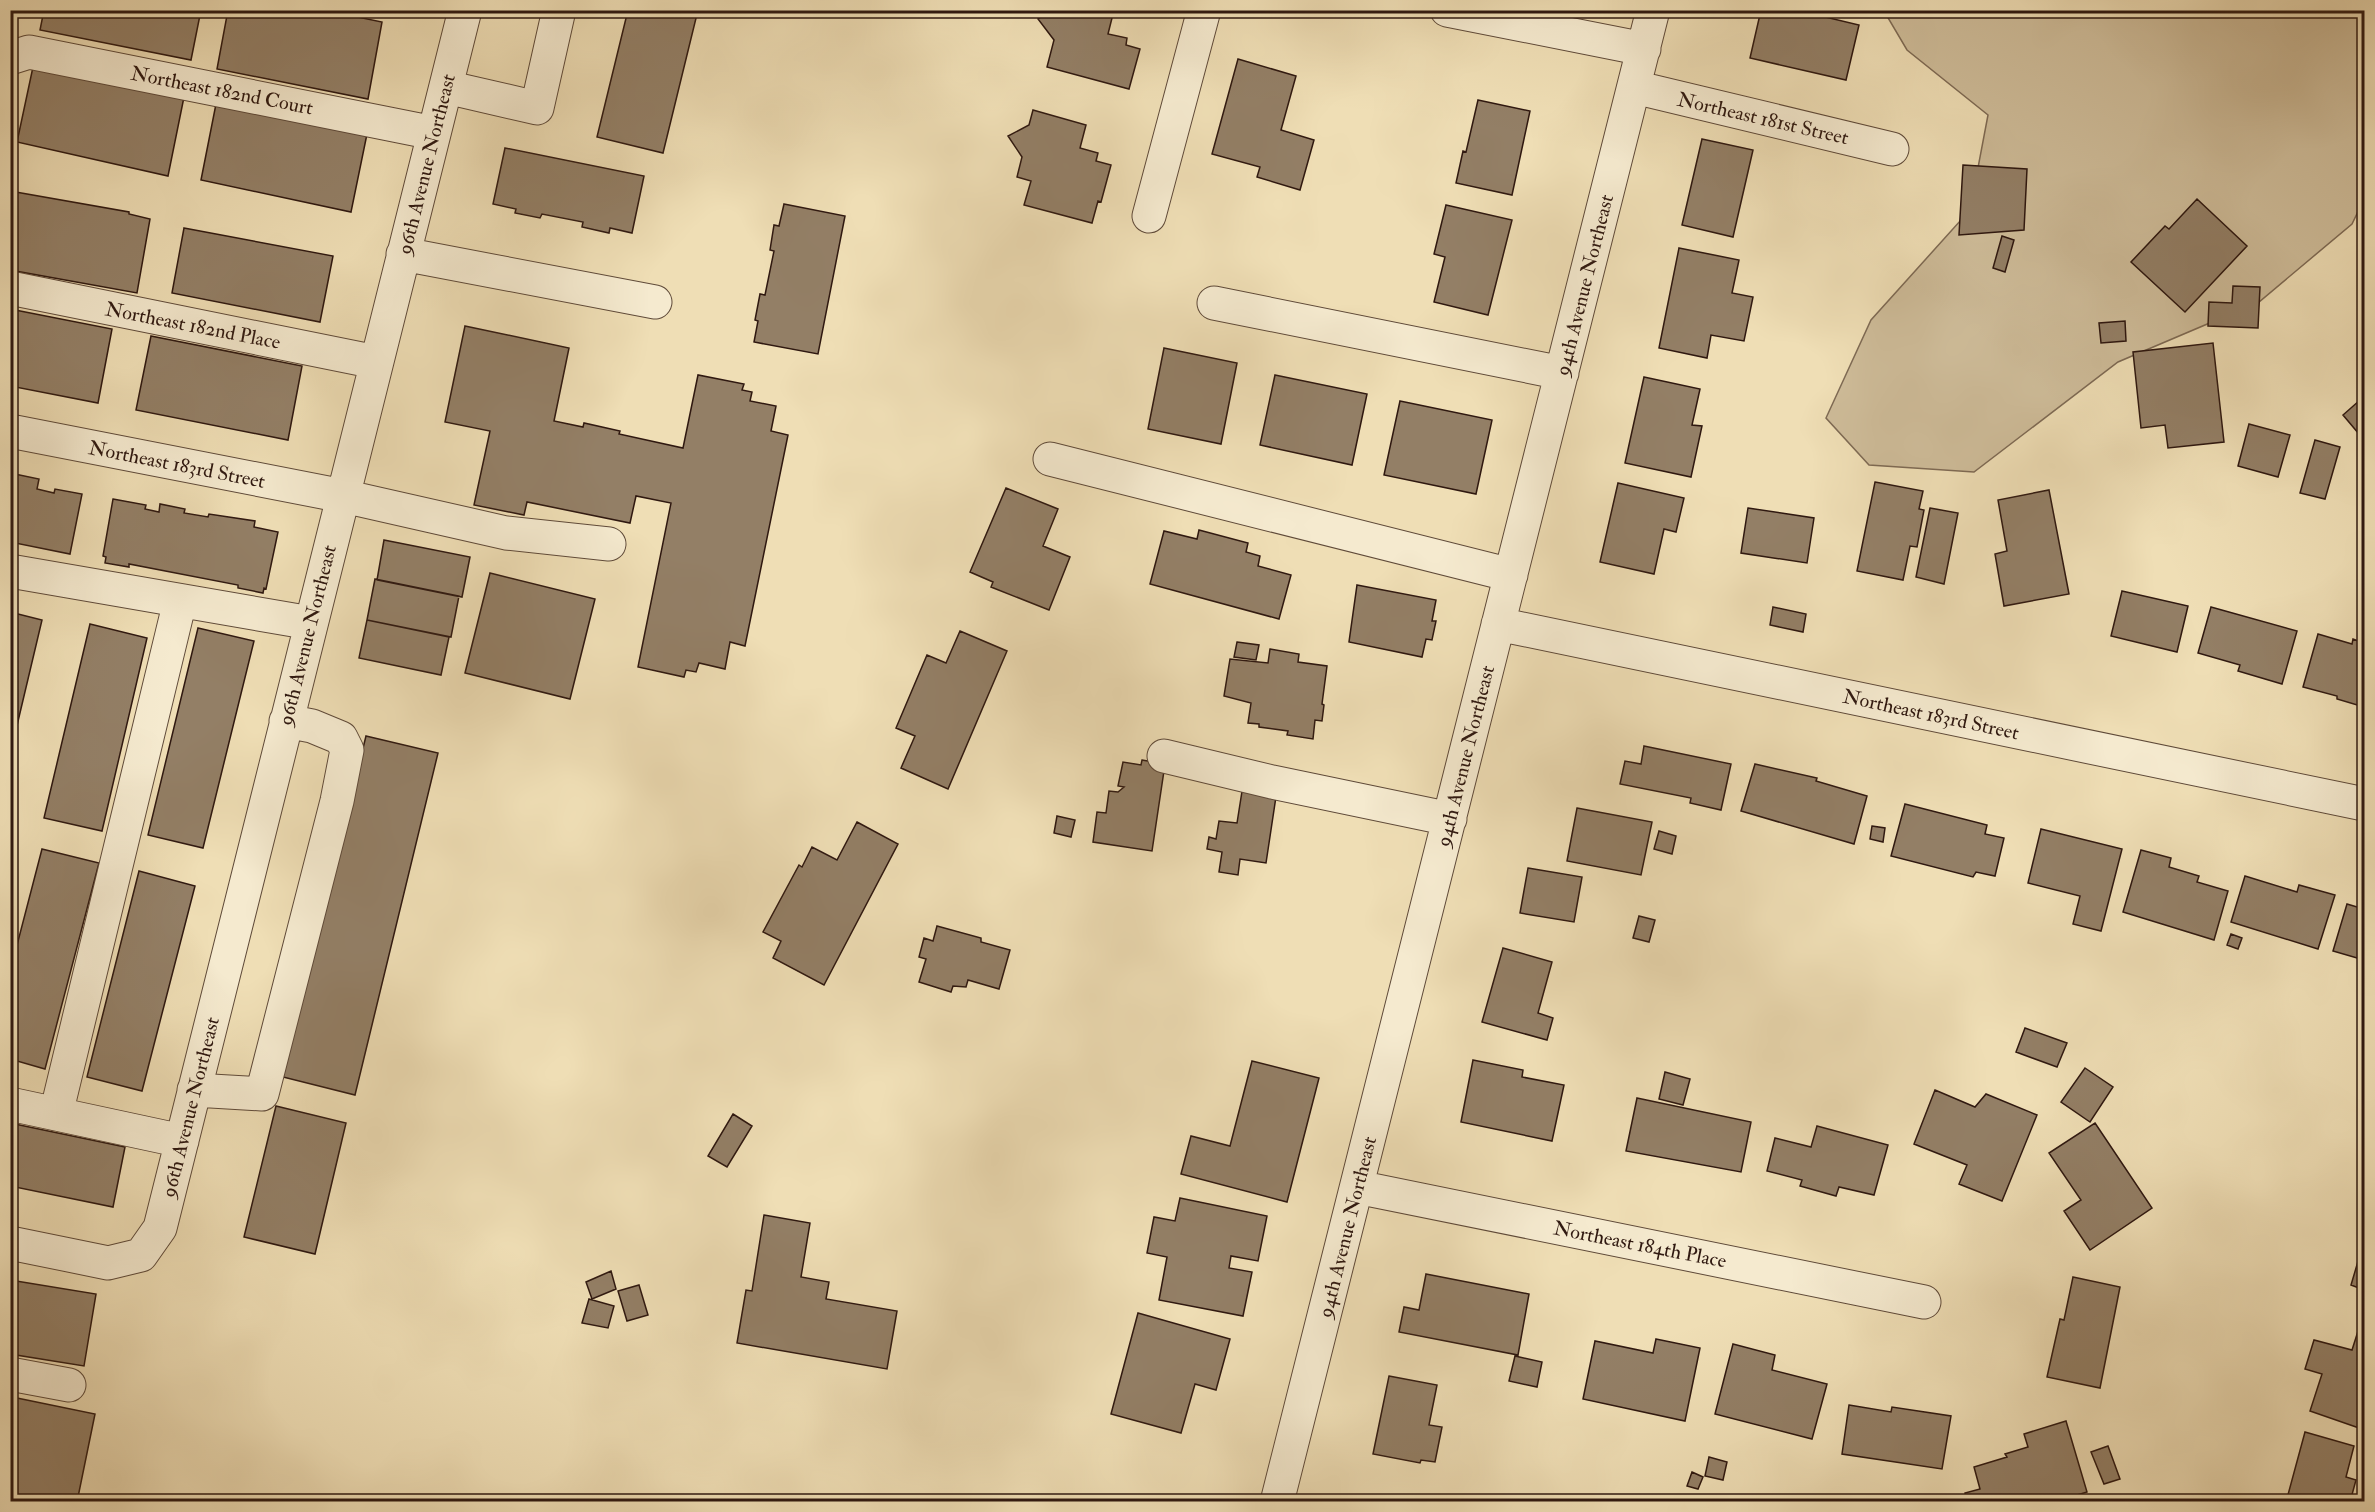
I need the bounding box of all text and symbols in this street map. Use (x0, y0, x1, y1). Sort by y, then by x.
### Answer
street label: Northeast 182nd Court (129, 61, 316, 121)
street label: 96th Avenue Northeast (391, 71, 461, 259)
street label: Northeast 181st Street (1675, 87, 1851, 150)
street label: 94th Avenue Northeast (1549, 191, 1619, 380)
street label: Northeast 182nd Place (103, 296, 283, 355)
street label: Northeast 183rd Street (86, 435, 268, 494)
street label: 96th Avenue Northeast (272, 542, 342, 730)
street label: 94th Avenue Northeast (1430, 662, 1500, 851)
street label: Northeast 183rd Street (1841, 684, 2022, 745)
street label: 96th Avenue Northeast (155, 1014, 225, 1202)
street label: 94th Avenue Northeast (1312, 1133, 1382, 1322)
street label: Northeast 184th Place (1551, 1215, 1728, 1274)

